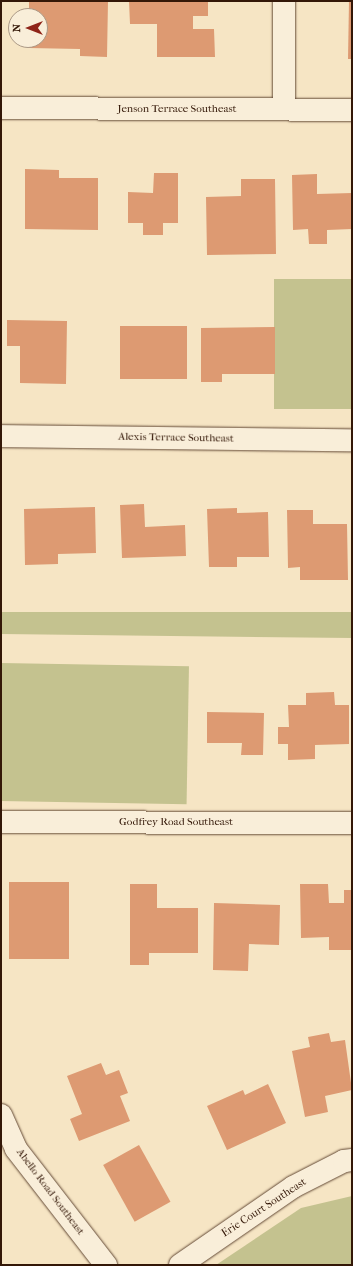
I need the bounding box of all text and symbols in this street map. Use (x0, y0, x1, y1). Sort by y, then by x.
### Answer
north arrow (8, 8, 48, 48)
text: N (10, 24, 23, 32)
street label: Jenson Terrace Southeast (118, 102, 236, 116)
street label: Alexis Terrace Southeast (118, 430, 234, 446)
street label: Godfrey Road Southeast (119, 815, 233, 829)
street label: Abello Road Southeast (13, 1146, 87, 1238)
street label: Erie Court Southeast (219, 1176, 309, 1240)

